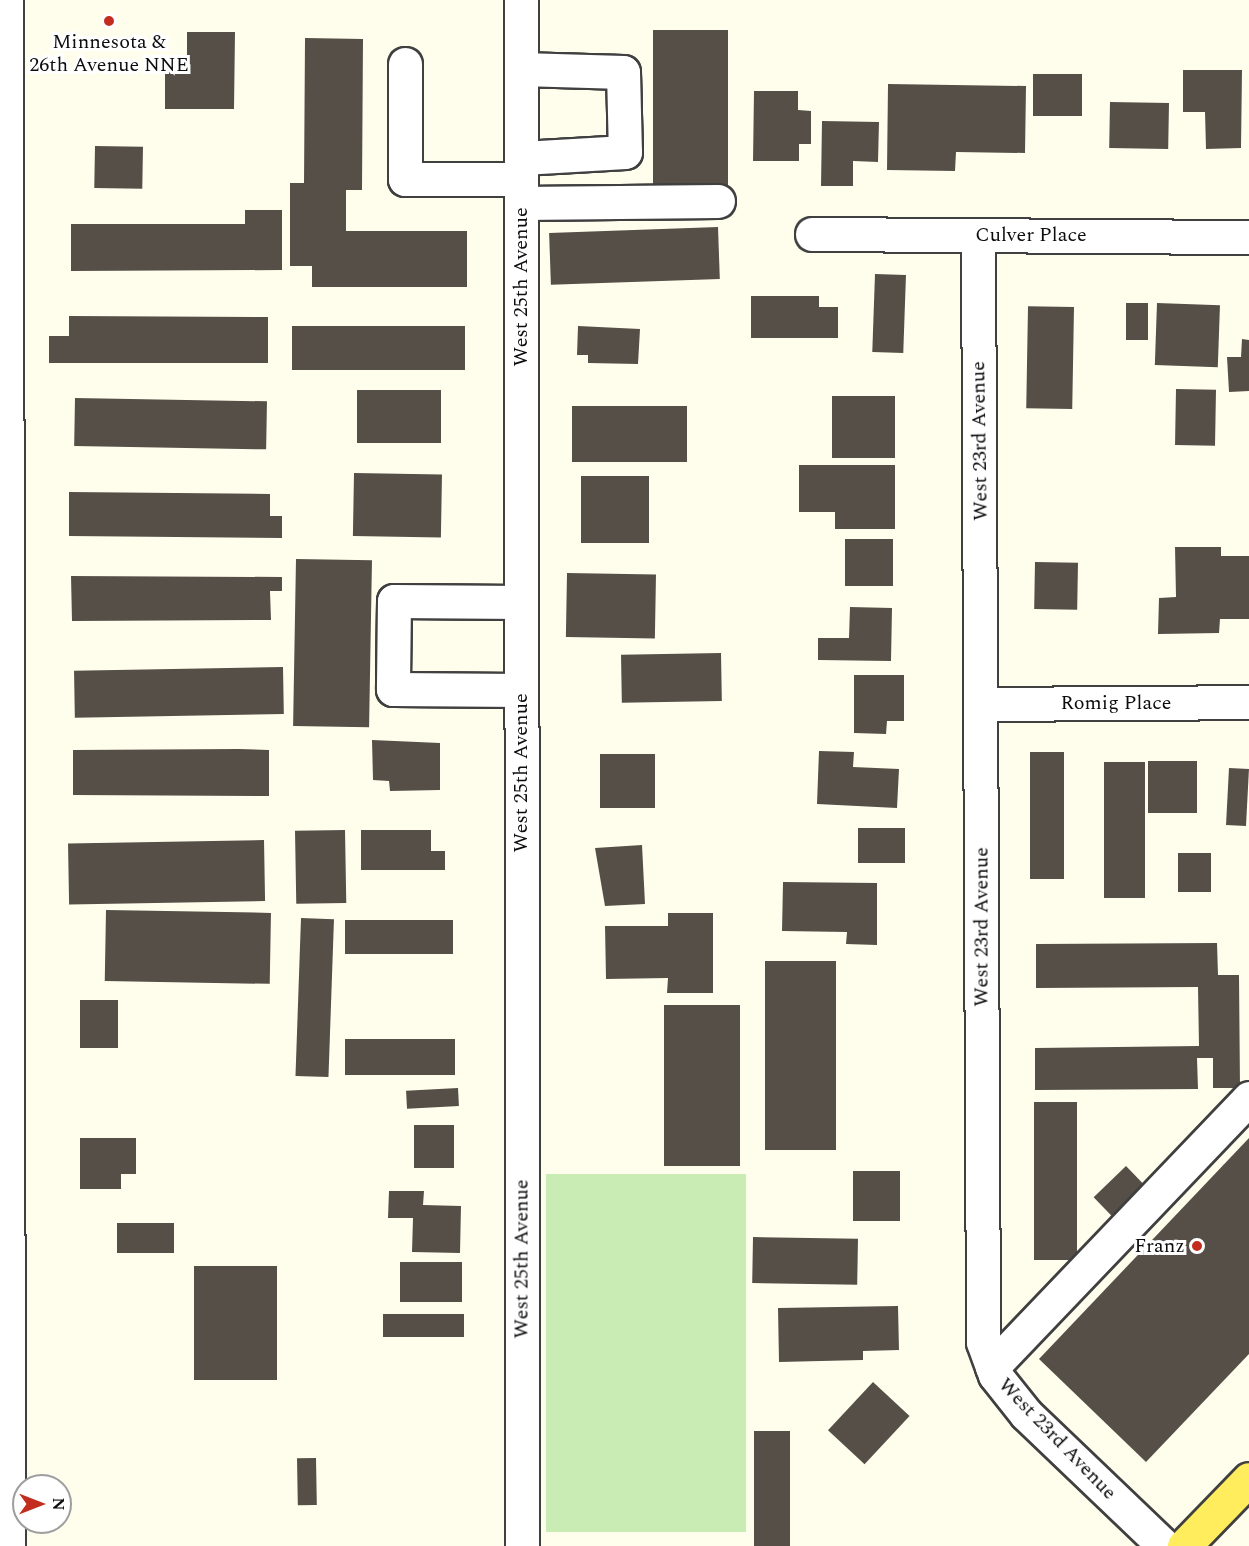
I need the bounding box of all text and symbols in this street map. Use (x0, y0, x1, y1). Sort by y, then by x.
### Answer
marker: Minnesota & 26th Avenue NNE (102, 14, 116, 28)
place label: Minnesota & 26th Avenue NNE (29, 30, 189, 77)
street label: West 25th Avenue (509, 207, 533, 367)
street label: Culver Place (975, 223, 1087, 247)
street label: West 23rd Avenue (967, 361, 993, 521)
street label: Romig Place (1061, 691, 1171, 715)
street label: West 25th Avenue (509, 693, 533, 853)
street label: West 23rd Avenue (970, 847, 994, 1007)
street label: West 25th Avenue (510, 1179, 534, 1339)
place label: Franz (1134, 1234, 1185, 1258)
marker: Franz (1190, 1239, 1204, 1253)
street label: West 23rd Avenue (993, 1373, 1121, 1505)
north arrow (12, 1474, 72, 1534)
text: N (46, 1497, 70, 1511)

